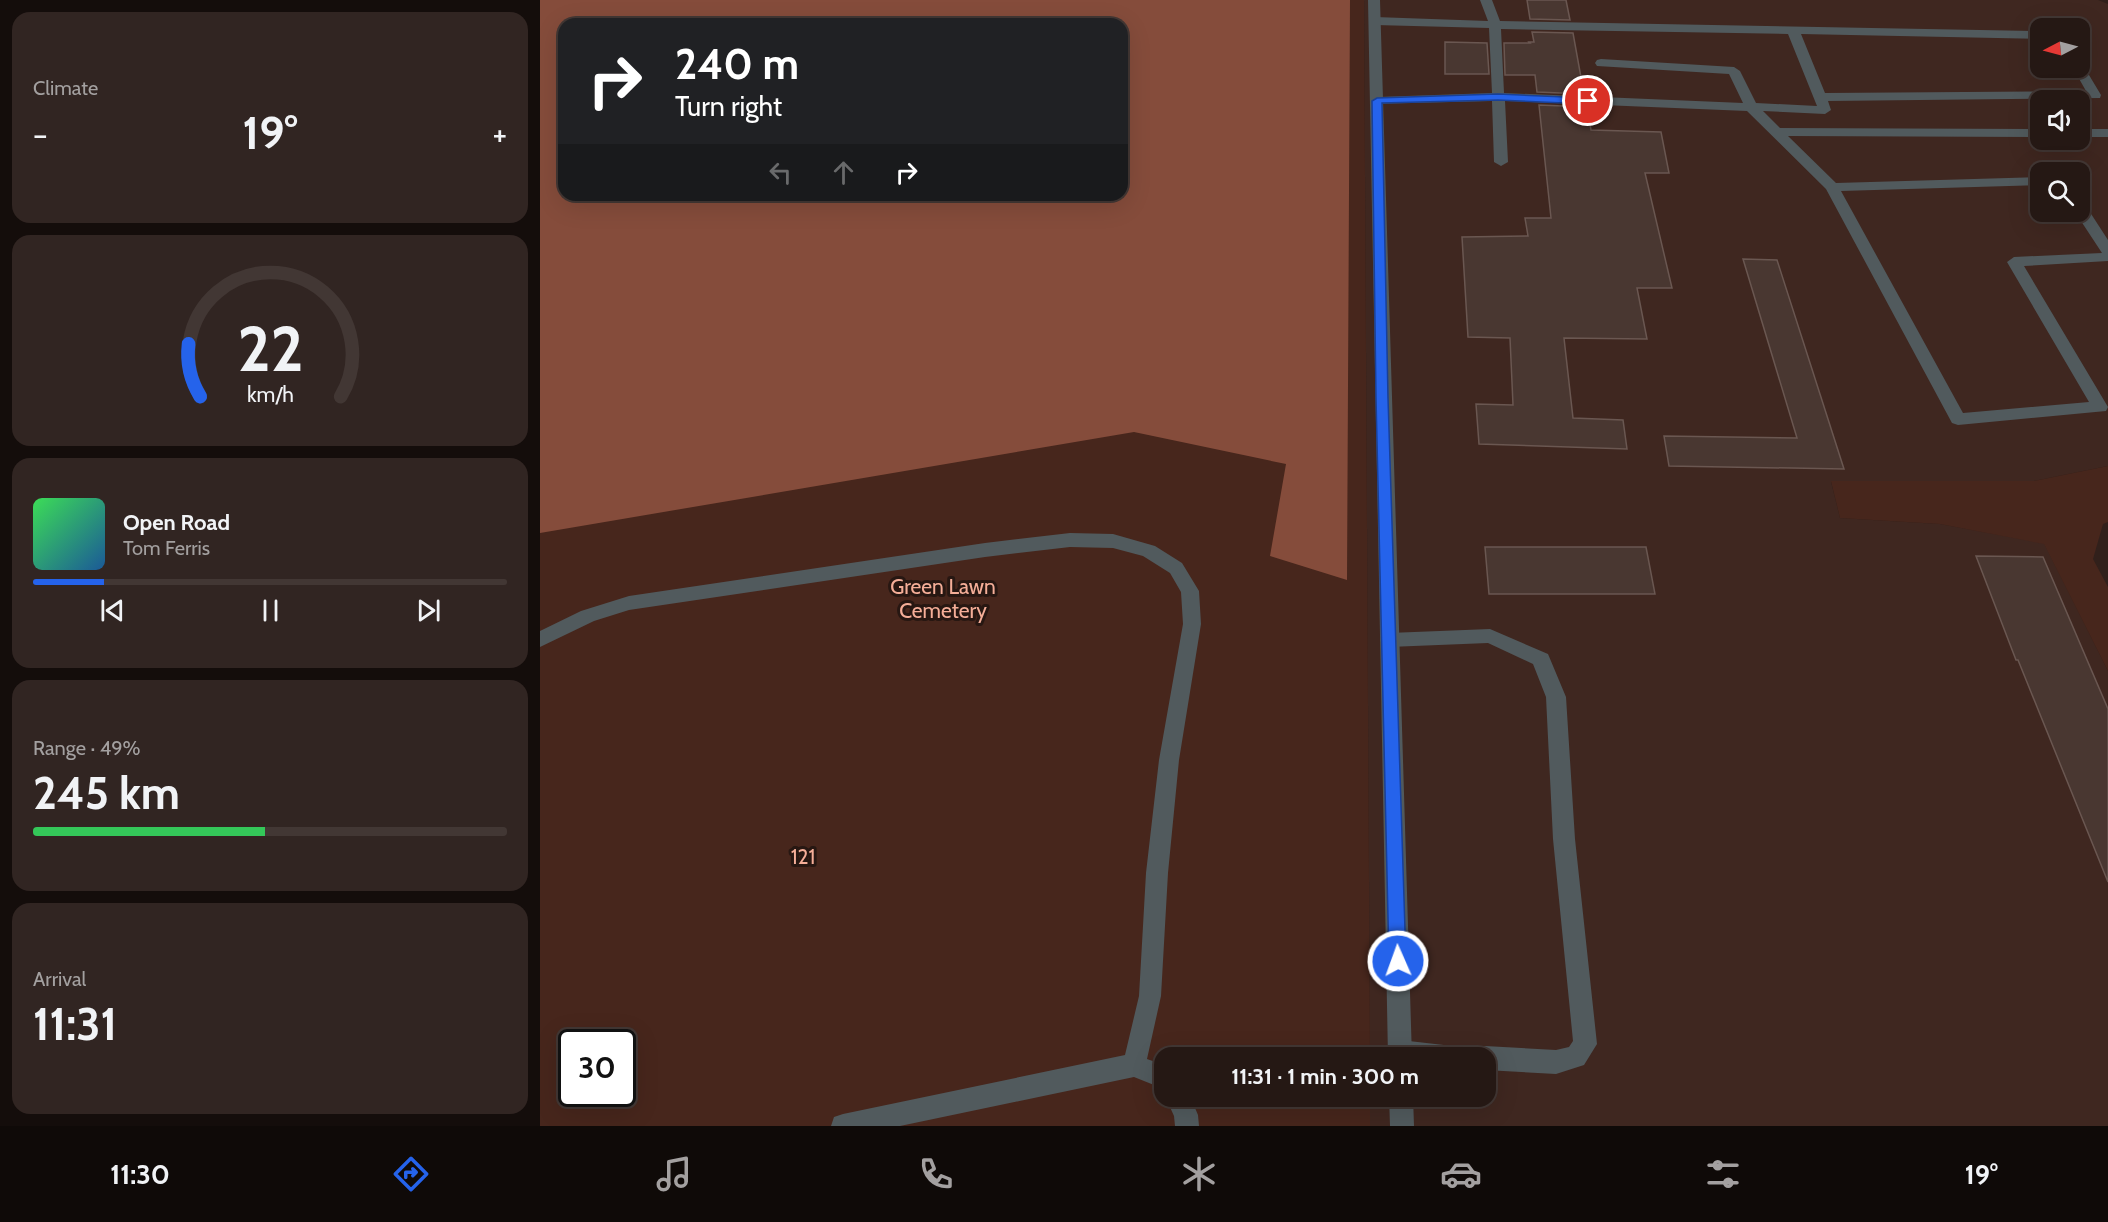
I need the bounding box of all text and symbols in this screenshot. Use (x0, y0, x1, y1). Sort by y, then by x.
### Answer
north arrow (2030, 18, 2090, 78)
map controls (2030, 18, 2090, 222)
text: 240 m (675, 38, 799, 90)
icon: right (576, 42, 654, 120)
pin (1562, 75, 1613, 126)
text: Climate (33, 76, 98, 100)
icon: arrive (1571, 84, 1604, 117)
text: Turn right (675, 90, 782, 123)
button: sound (2030, 90, 2090, 150)
text: 19° (243, 106, 297, 160)
text: − (33, 114, 48, 154)
text: + (492, 114, 507, 154)
icon: left (764, 156, 797, 189)
icon: ahead (827, 156, 860, 189)
icon: right (890, 156, 923, 189)
button: search (2030, 162, 2090, 222)
text: 22 (237, 311, 303, 387)
text: km/h (247, 382, 293, 408)
text: Open Road (123, 509, 230, 536)
text: Tom Ferris (123, 536, 210, 560)
park label: Green Lawn Cemetery (890, 574, 996, 623)
icon: previous (96, 594, 129, 627)
icon: pause (254, 594, 287, 627)
icon: next (412, 594, 445, 627)
text: Range · 49% (33, 736, 141, 760)
text: 245 km (33, 766, 180, 820)
park label: 121 (791, 844, 815, 869)
position arrow (1366, 929, 1430, 993)
text: Arrival (33, 967, 86, 991)
text: 11:31 (33, 997, 117, 1051)
speed limit sign: 30 (558, 1029, 636, 1107)
text: 11:31 · 1 min · 300 m (1231, 1063, 1419, 1090)
icon: directions (390, 1153, 432, 1195)
icon: music (653, 1153, 695, 1195)
icon: phone (915, 1153, 957, 1195)
icon: climate (1178, 1153, 1220, 1195)
icon: car (1440, 1153, 1482, 1195)
icon: filters (1702, 1153, 1744, 1195)
text: 11:30 (110, 1158, 170, 1191)
text: 19° (1965, 1158, 1998, 1191)

